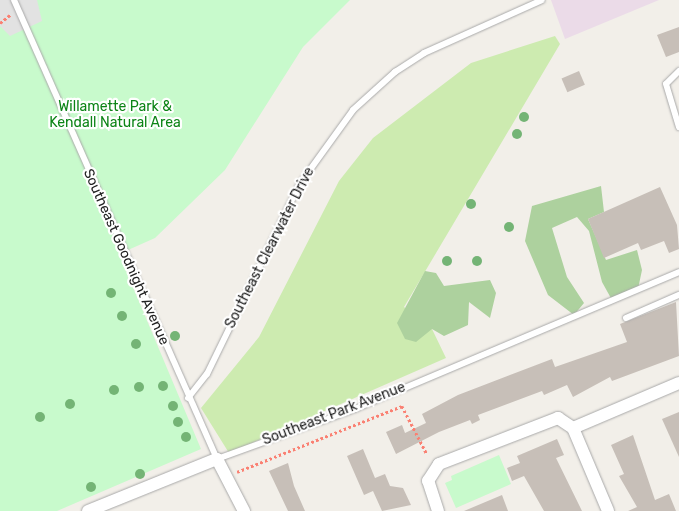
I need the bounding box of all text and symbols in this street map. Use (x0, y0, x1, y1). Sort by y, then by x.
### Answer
park label: Willamette Park & Kendall Natural Area (49, 99, 181, 132)
street label: Southeast Clearwater Drive (222, 165, 318, 331)
street label: Southeast Goodnight Avenue (79, 166, 173, 348)
street label: Southeast Park Avenue (260, 379, 408, 449)

